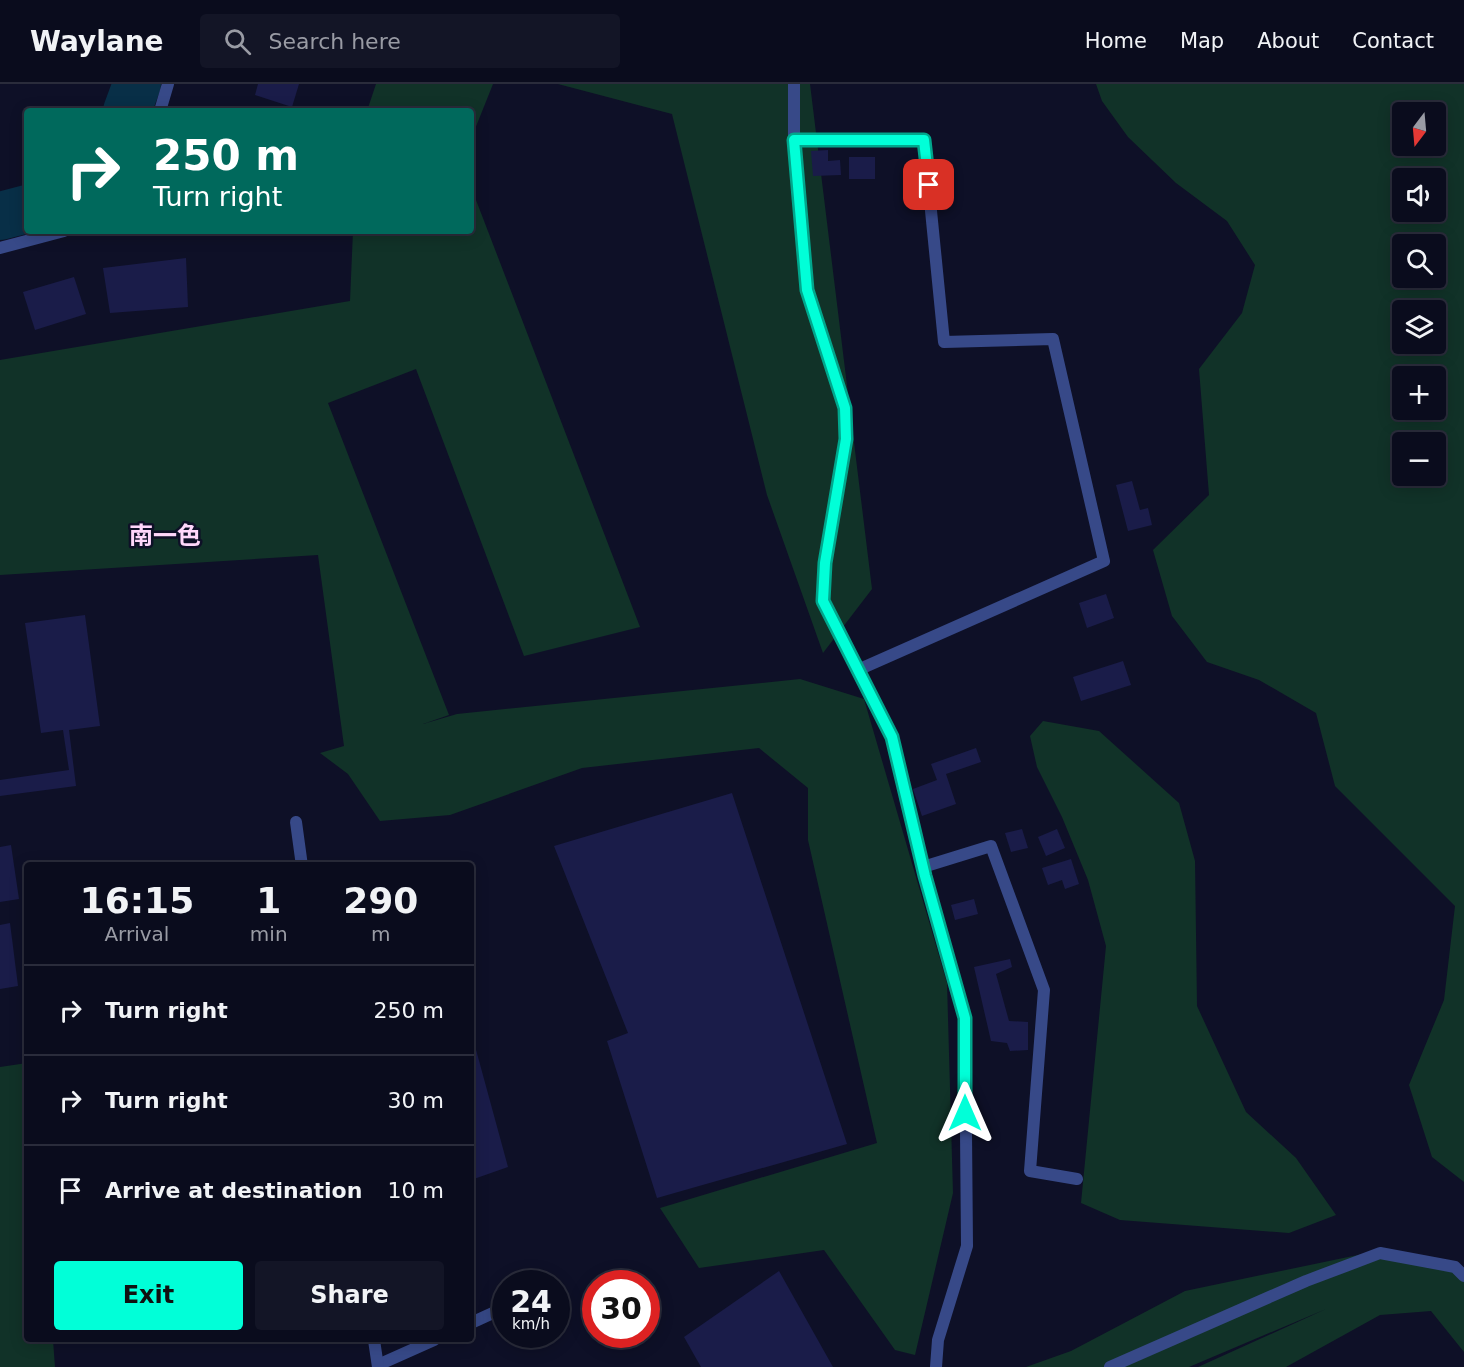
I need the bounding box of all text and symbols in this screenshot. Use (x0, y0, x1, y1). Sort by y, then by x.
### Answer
search box (200, 14, 620, 68)
text: Waylane (30, 25, 164, 58)
icon: search (221, 25, 254, 58)
text: Search here (269, 29, 401, 54)
text: Home (1085, 29, 1147, 53)
text: Map (1180, 29, 1224, 53)
text: About (1257, 29, 1319, 53)
text: Contact (1352, 29, 1434, 53)
north arrow (1392, 102, 1446, 156)
map controls (1392, 102, 1446, 486)
text: 250 m (153, 131, 299, 180)
icon: right (54, 132, 132, 210)
pin (903, 159, 954, 210)
icon: arrive (912, 168, 945, 201)
button: sound (1392, 168, 1446, 222)
text: Turn right (153, 181, 282, 212)
button: search (1392, 234, 1446, 288)
button: layers (1392, 300, 1446, 354)
button: + (1392, 366, 1446, 420)
button: − (1392, 432, 1446, 486)
district label: 南一色 (129, 522, 201, 550)
text: 16:15 (80, 880, 194, 921)
text: 1 (256, 880, 281, 921)
text: 290 (343, 880, 418, 921)
text: Arrival (104, 922, 169, 946)
text: min (250, 922, 288, 946)
text: m (371, 922, 391, 946)
icon: right (54, 994, 87, 1027)
text: Turn right (105, 998, 228, 1023)
text: 250 m (374, 998, 444, 1023)
position arrow (933, 1081, 997, 1145)
icon: right (54, 1084, 87, 1117)
text: Turn right (105, 1088, 228, 1113)
text: 30 m (388, 1088, 444, 1113)
icon: arrive (54, 1174, 87, 1207)
text: Arrive at destination (105, 1178, 362, 1203)
text: 10 m (388, 1178, 444, 1203)
button: Exit (54, 1261, 243, 1330)
button: Share (255, 1261, 444, 1330)
speed limit sign: 30 (582, 1270, 660, 1348)
text: 24 (510, 1284, 552, 1319)
text: km/h (512, 1315, 550, 1333)

